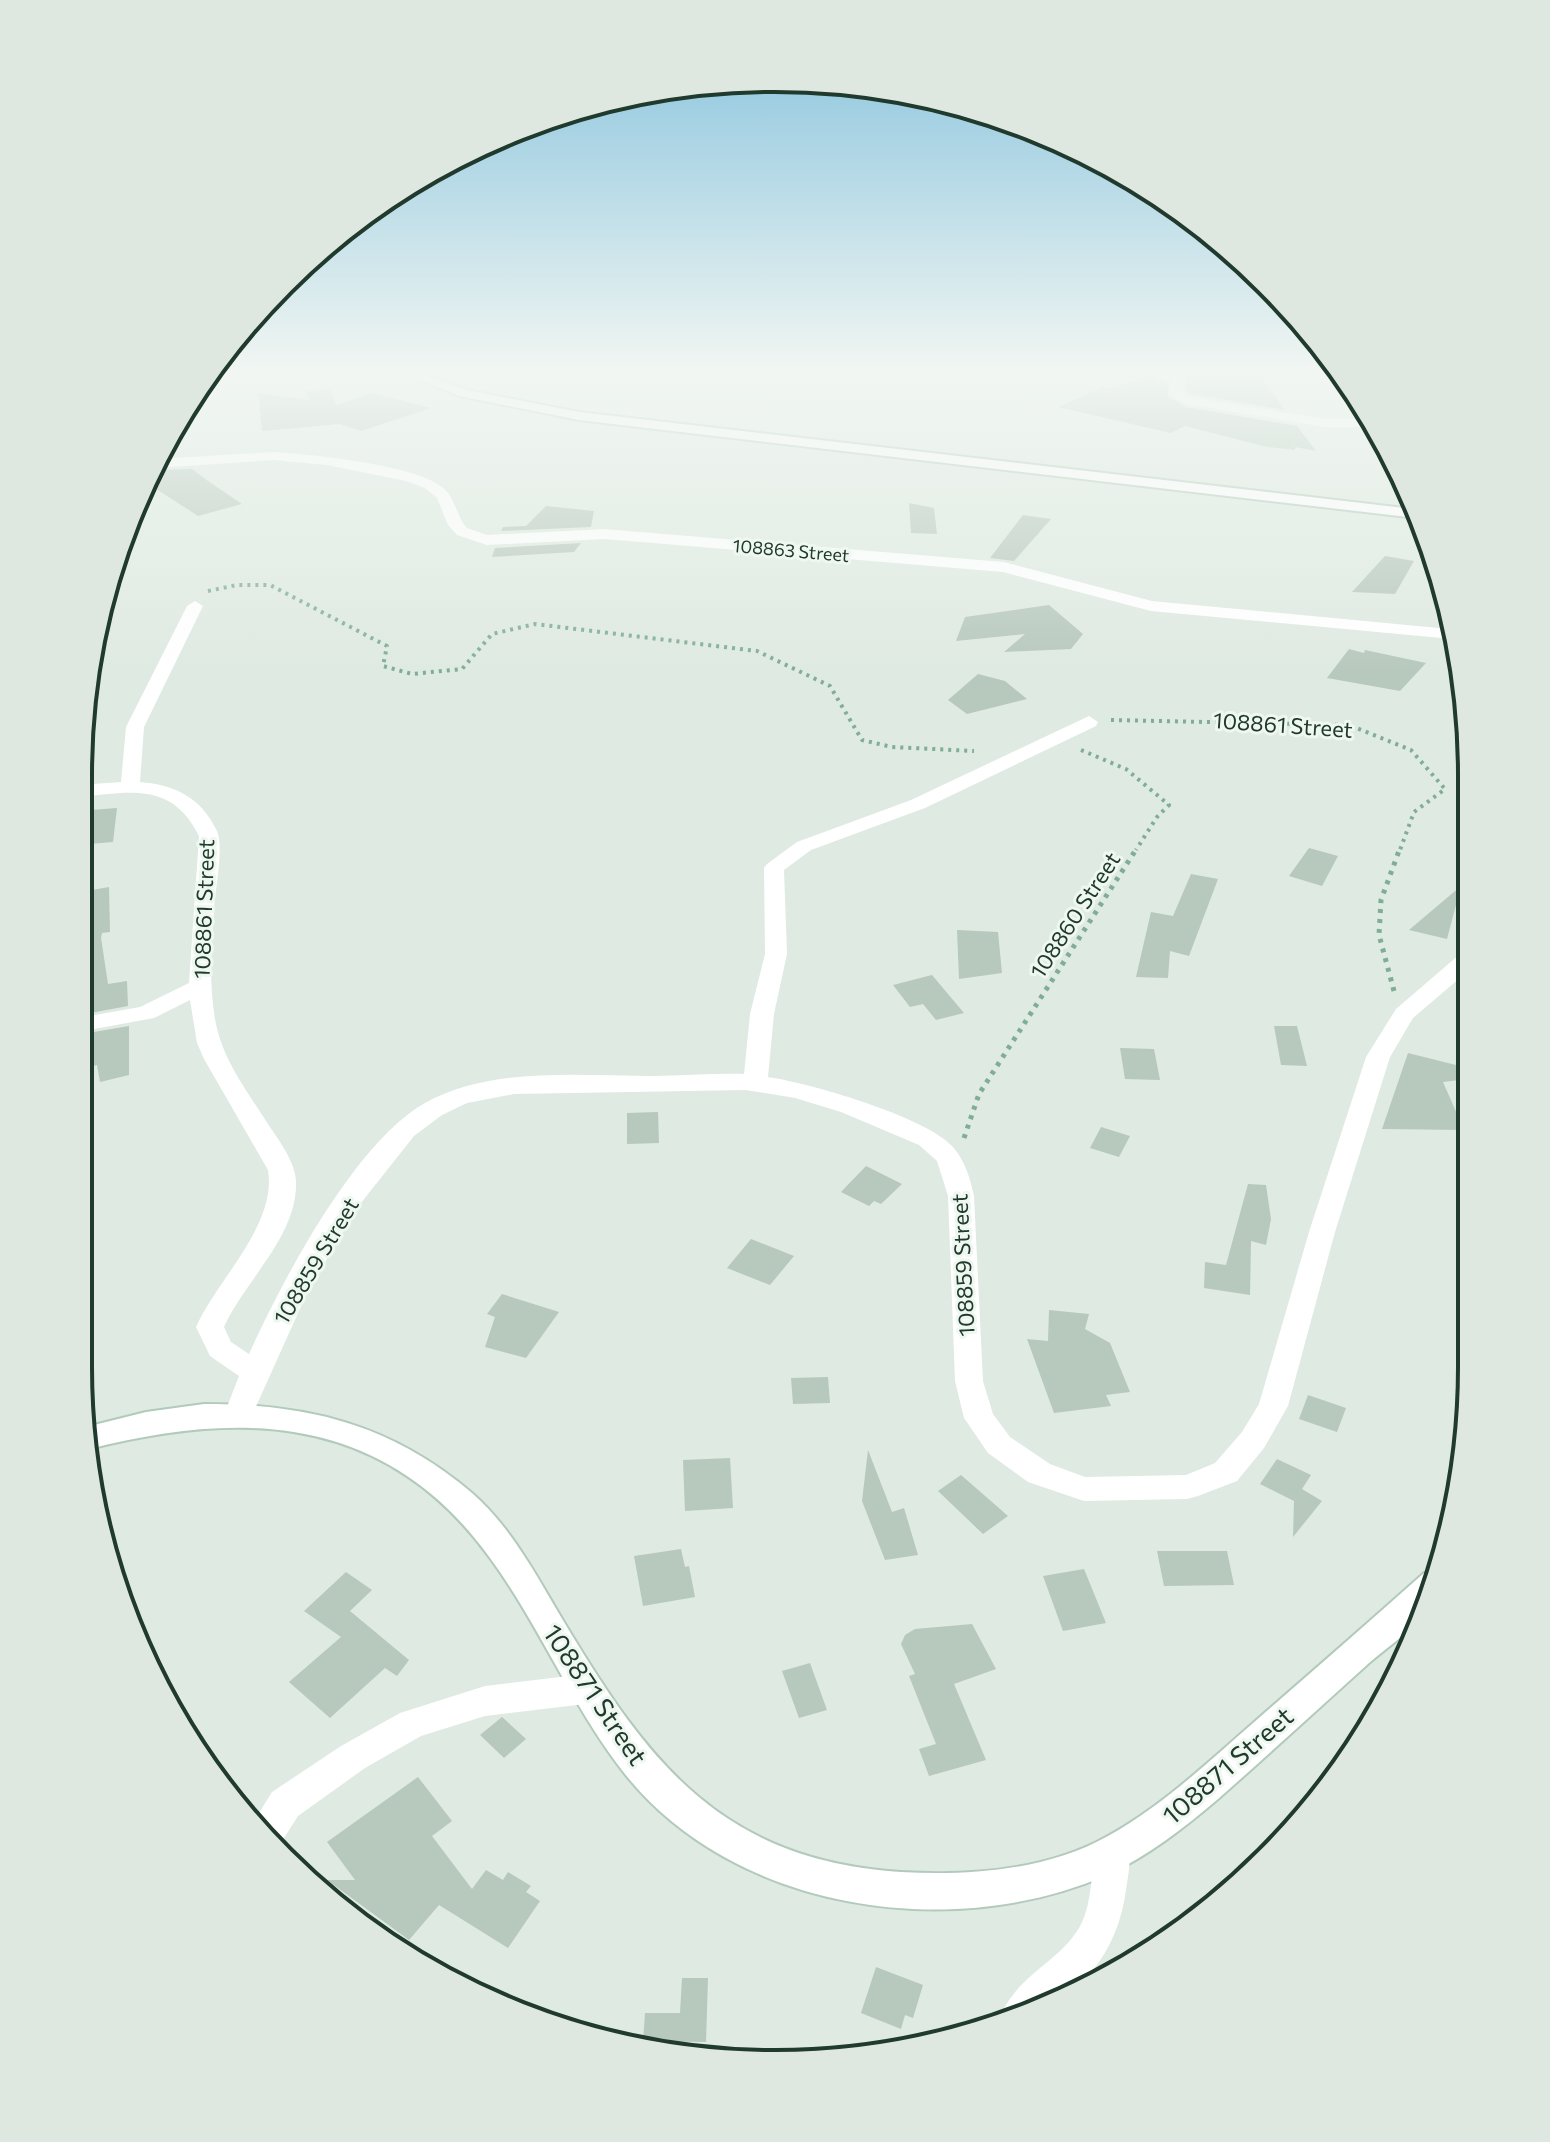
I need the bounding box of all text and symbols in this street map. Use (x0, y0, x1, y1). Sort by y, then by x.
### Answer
street label: 108863 Street (732, 534, 850, 566)
street label: 108861 Street (1212, 706, 1354, 743)
street label: 108861 Street (188, 839, 219, 979)
street label: 108860 Street (1024, 847, 1125, 983)
street label: 108859 Street (267, 1193, 364, 1329)
street label: 108859 Street (945, 1193, 980, 1337)
street label: 108871 Street (538, 1618, 655, 1770)
street label: 108871 Street (1155, 1700, 1299, 1830)

